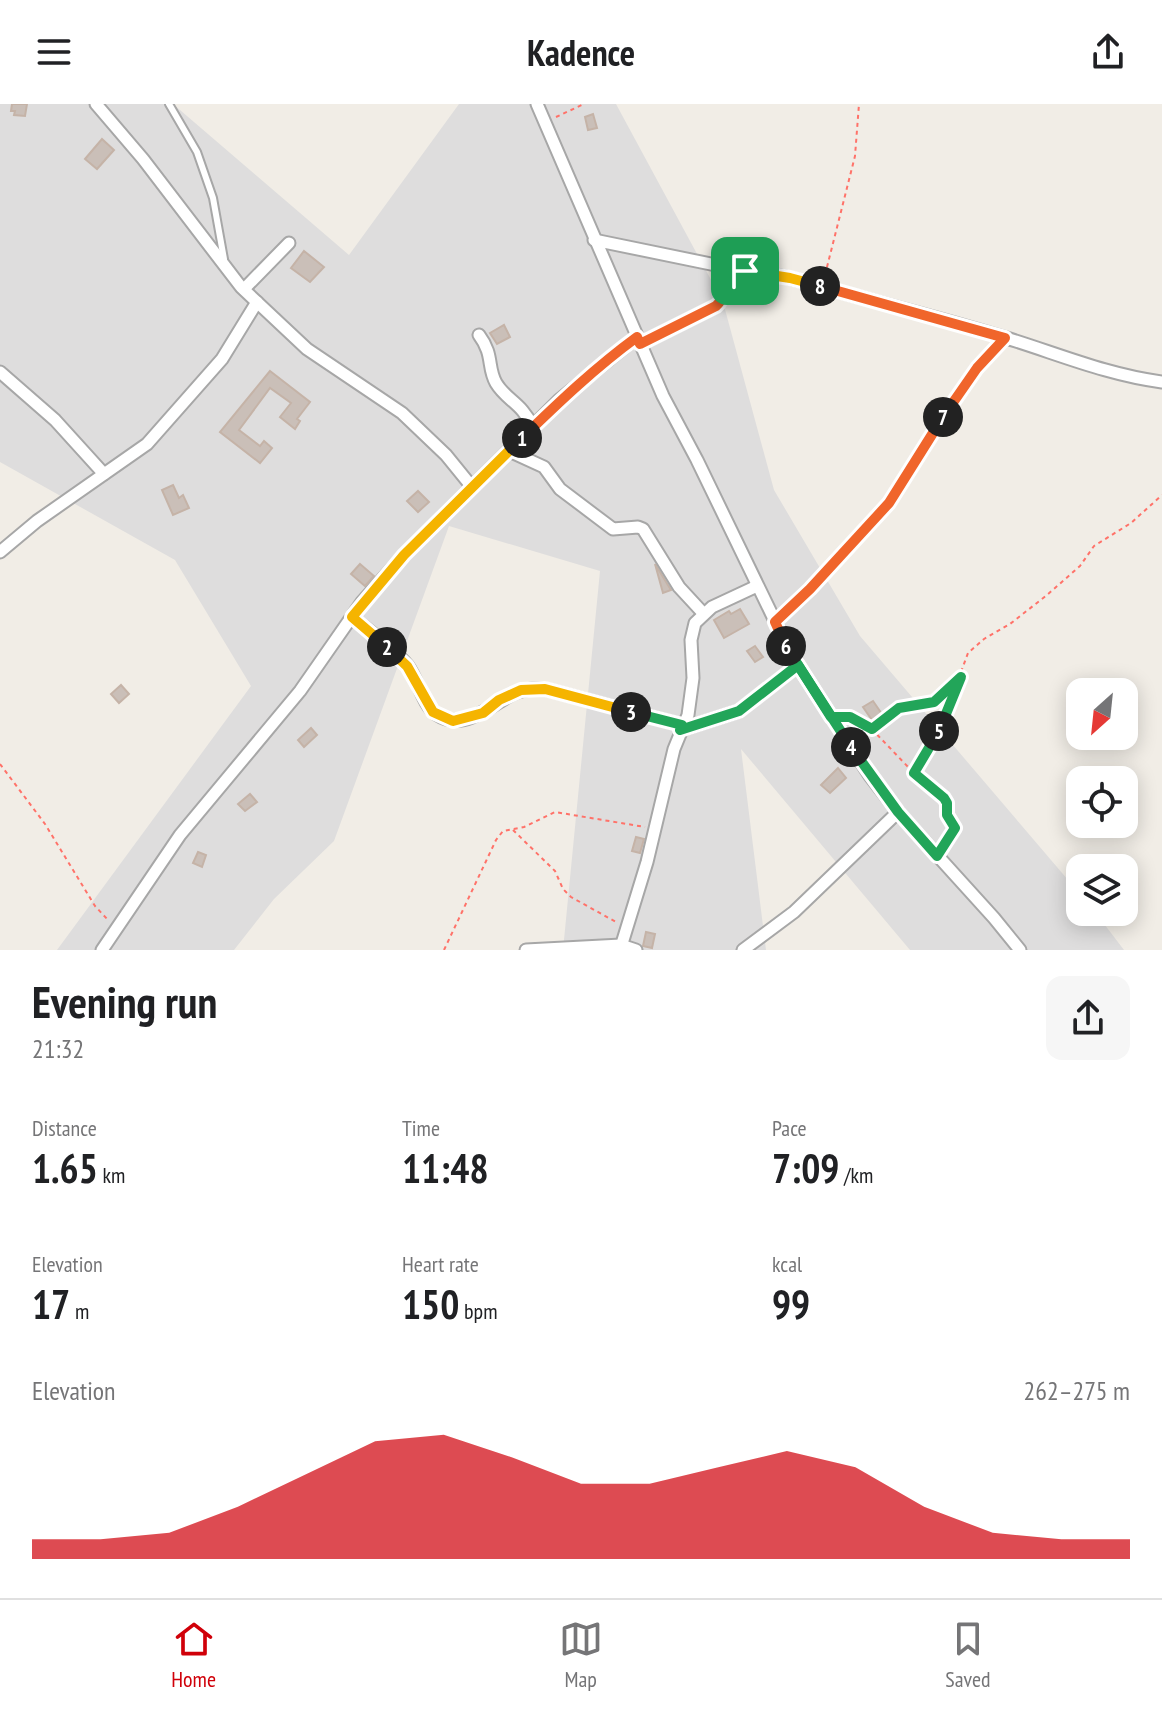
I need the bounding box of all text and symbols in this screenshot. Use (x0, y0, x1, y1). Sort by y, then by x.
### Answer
text: Kadence (527, 29, 635, 76)
icon: menu (32, 30, 76, 74)
icon: share (1086, 30, 1130, 74)
pin (711, 237, 779, 305)
icon: arrive (723, 249, 767, 293)
pin: 8 (800, 266, 840, 306)
text: 8 (815, 272, 825, 300)
pin: 7 (923, 397, 963, 437)
text: 7 (938, 403, 948, 431)
pin: 1 (502, 418, 542, 458)
text: 1 (517, 424, 527, 452)
pin: 6 (766, 626, 806, 666)
pin: 2 (367, 627, 407, 667)
text: 6 (781, 632, 791, 660)
text: 2 (382, 633, 392, 661)
north arrow (1066, 678, 1138, 750)
map controls (1066, 678, 1138, 926)
pin: 3 (611, 692, 651, 732)
text: 3 (626, 698, 636, 726)
pin: 5 (919, 711, 959, 751)
text: 5 (934, 717, 944, 745)
pin: 4 (831, 727, 871, 767)
text: 4 (846, 733, 856, 761)
button: locate (1066, 766, 1138, 838)
button: layers (1066, 854, 1138, 926)
text: Evening run (32, 973, 217, 1030)
button: share (1046, 976, 1130, 1060)
text: 21:32 (32, 1032, 84, 1065)
text: Distance (32, 1114, 97, 1142)
text: Time (402, 1114, 440, 1142)
text: Pace (772, 1114, 807, 1142)
text: 1.65 (32, 1142, 98, 1194)
text: 11:48 (402, 1142, 489, 1194)
text: 7:09 (772, 1142, 839, 1194)
text: km (98, 1161, 125, 1189)
text: /km (839, 1161, 873, 1189)
text: Elevation (32, 1250, 103, 1278)
text: Heart rate (402, 1250, 479, 1278)
text: kcal (772, 1250, 802, 1278)
text: 17 (32, 1278, 70, 1330)
text: 150 (402, 1278, 459, 1330)
text: 99 (772, 1278, 810, 1330)
text: m (70, 1297, 89, 1325)
text: bpm (459, 1297, 497, 1325)
text: Elevation (32, 1374, 115, 1407)
text: 262–275 m (1024, 1374, 1130, 1407)
tab: Home (171, 1617, 216, 1693)
tab: Map (559, 1617, 603, 1693)
tab: Saved (945, 1617, 991, 1693)

